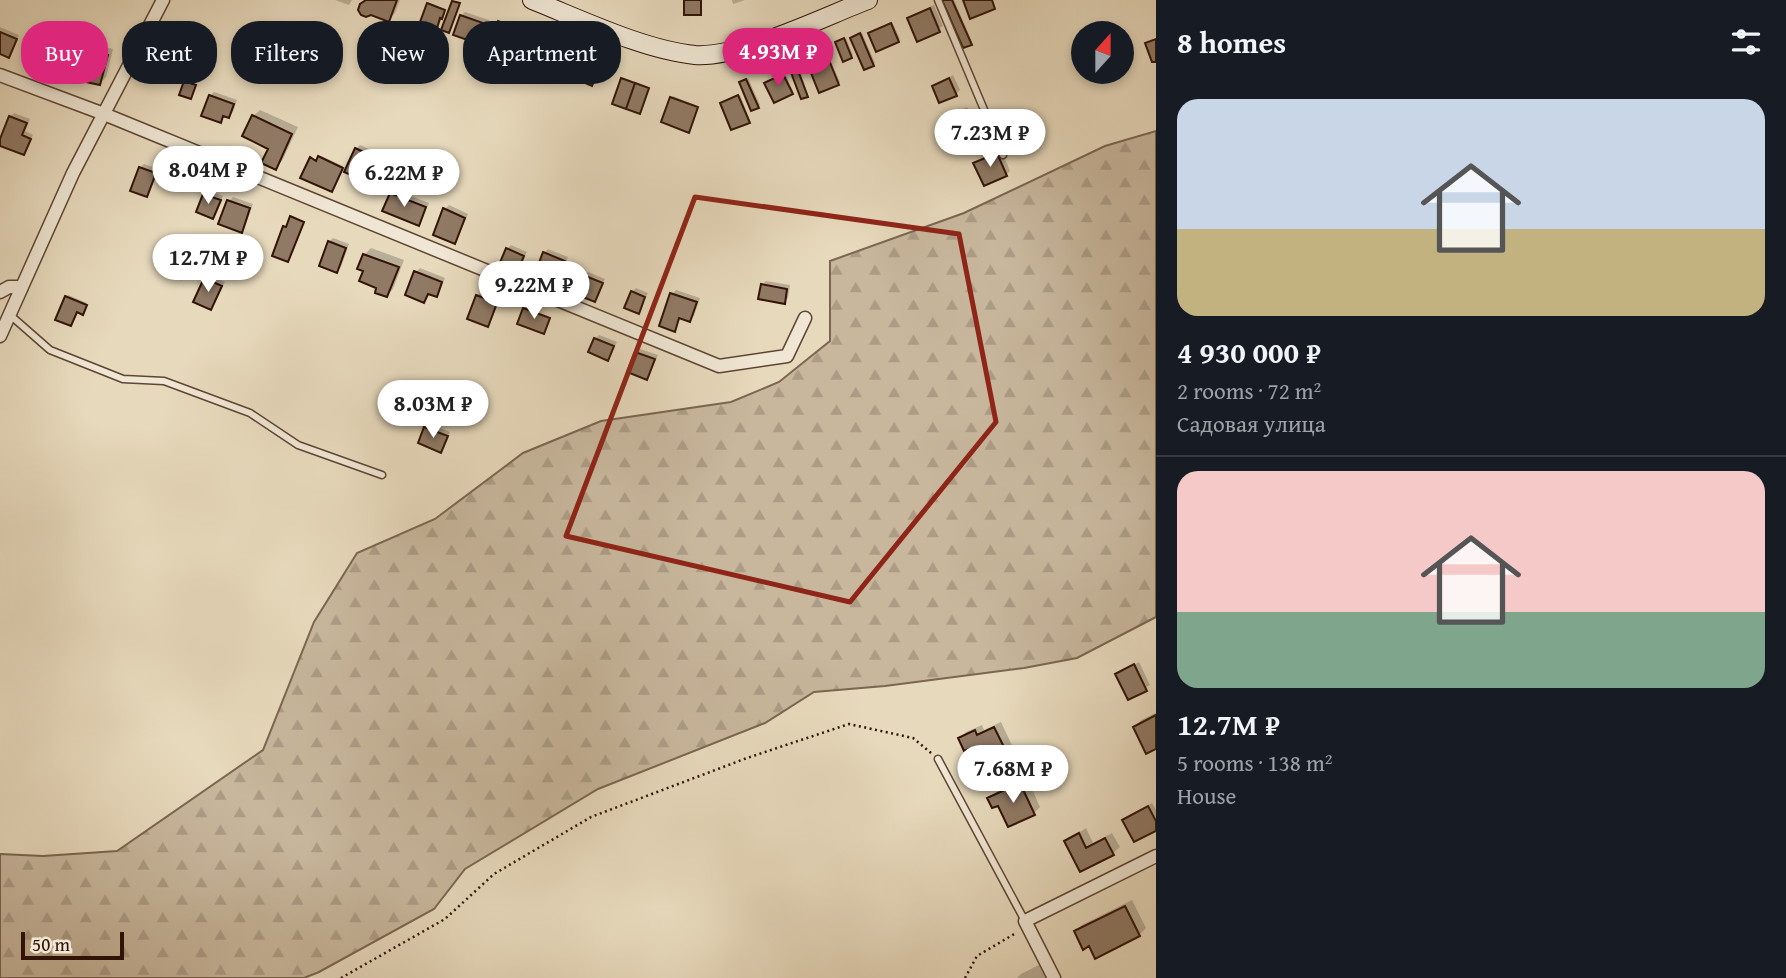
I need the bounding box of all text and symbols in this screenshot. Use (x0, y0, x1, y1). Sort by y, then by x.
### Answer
text: 8 homes (1177, 20, 1286, 64)
chip: Buy (21, 21, 108, 84)
chip: Rent (122, 21, 217, 84)
chip: Filters (231, 21, 343, 84)
chip: New (357, 21, 449, 84)
chip: Apartment (463, 21, 621, 84)
north arrow (1071, 21, 1134, 84)
map controls (1071, 21, 1134, 84)
icon: filters (1727, 23, 1765, 61)
pin: 4.93M ₽ (713, 28, 843, 88)
text: 4.93M ₽ (738, 34, 818, 67)
pin: 7.23M ₽ (925, 110, 1055, 169)
text: 7.23M ₽ (950, 115, 1030, 148)
icon: home (1408, 145, 1534, 271)
pin: 8.04M ₽ (143, 146, 273, 206)
pin: 6.22M ₽ (339, 150, 469, 209)
text: 8.04M ₽ (168, 152, 248, 185)
text: 6.22M ₽ (364, 155, 444, 188)
pin: 12.7M ₽ (143, 234, 273, 294)
text: 12.7M ₽ (168, 240, 248, 273)
pin: 9.22M ₽ (469, 262, 599, 321)
text: 9.22M ₽ (494, 267, 574, 300)
text: 4 930 000 ₽ (1177, 330, 1321, 374)
text: 2 rooms · 72 m² (1177, 374, 1321, 407)
pin: 8.03M ₽ (368, 380, 498, 440)
text: 8.03M ₽ (393, 386, 473, 419)
text: Садовая улица (1177, 407, 1326, 440)
icon: home (1408, 517, 1534, 643)
text: 12.7M ₽ (1177, 702, 1280, 746)
pin: 7.68M ₽ (948, 746, 1078, 805)
text: 5 rooms · 138 m² (1177, 746, 1332, 779)
text: 7.68M ₽ (973, 751, 1053, 784)
text: House (1177, 779, 1236, 812)
scale bar (21, 929, 124, 961)
text: 50 m (32, 930, 70, 958)

